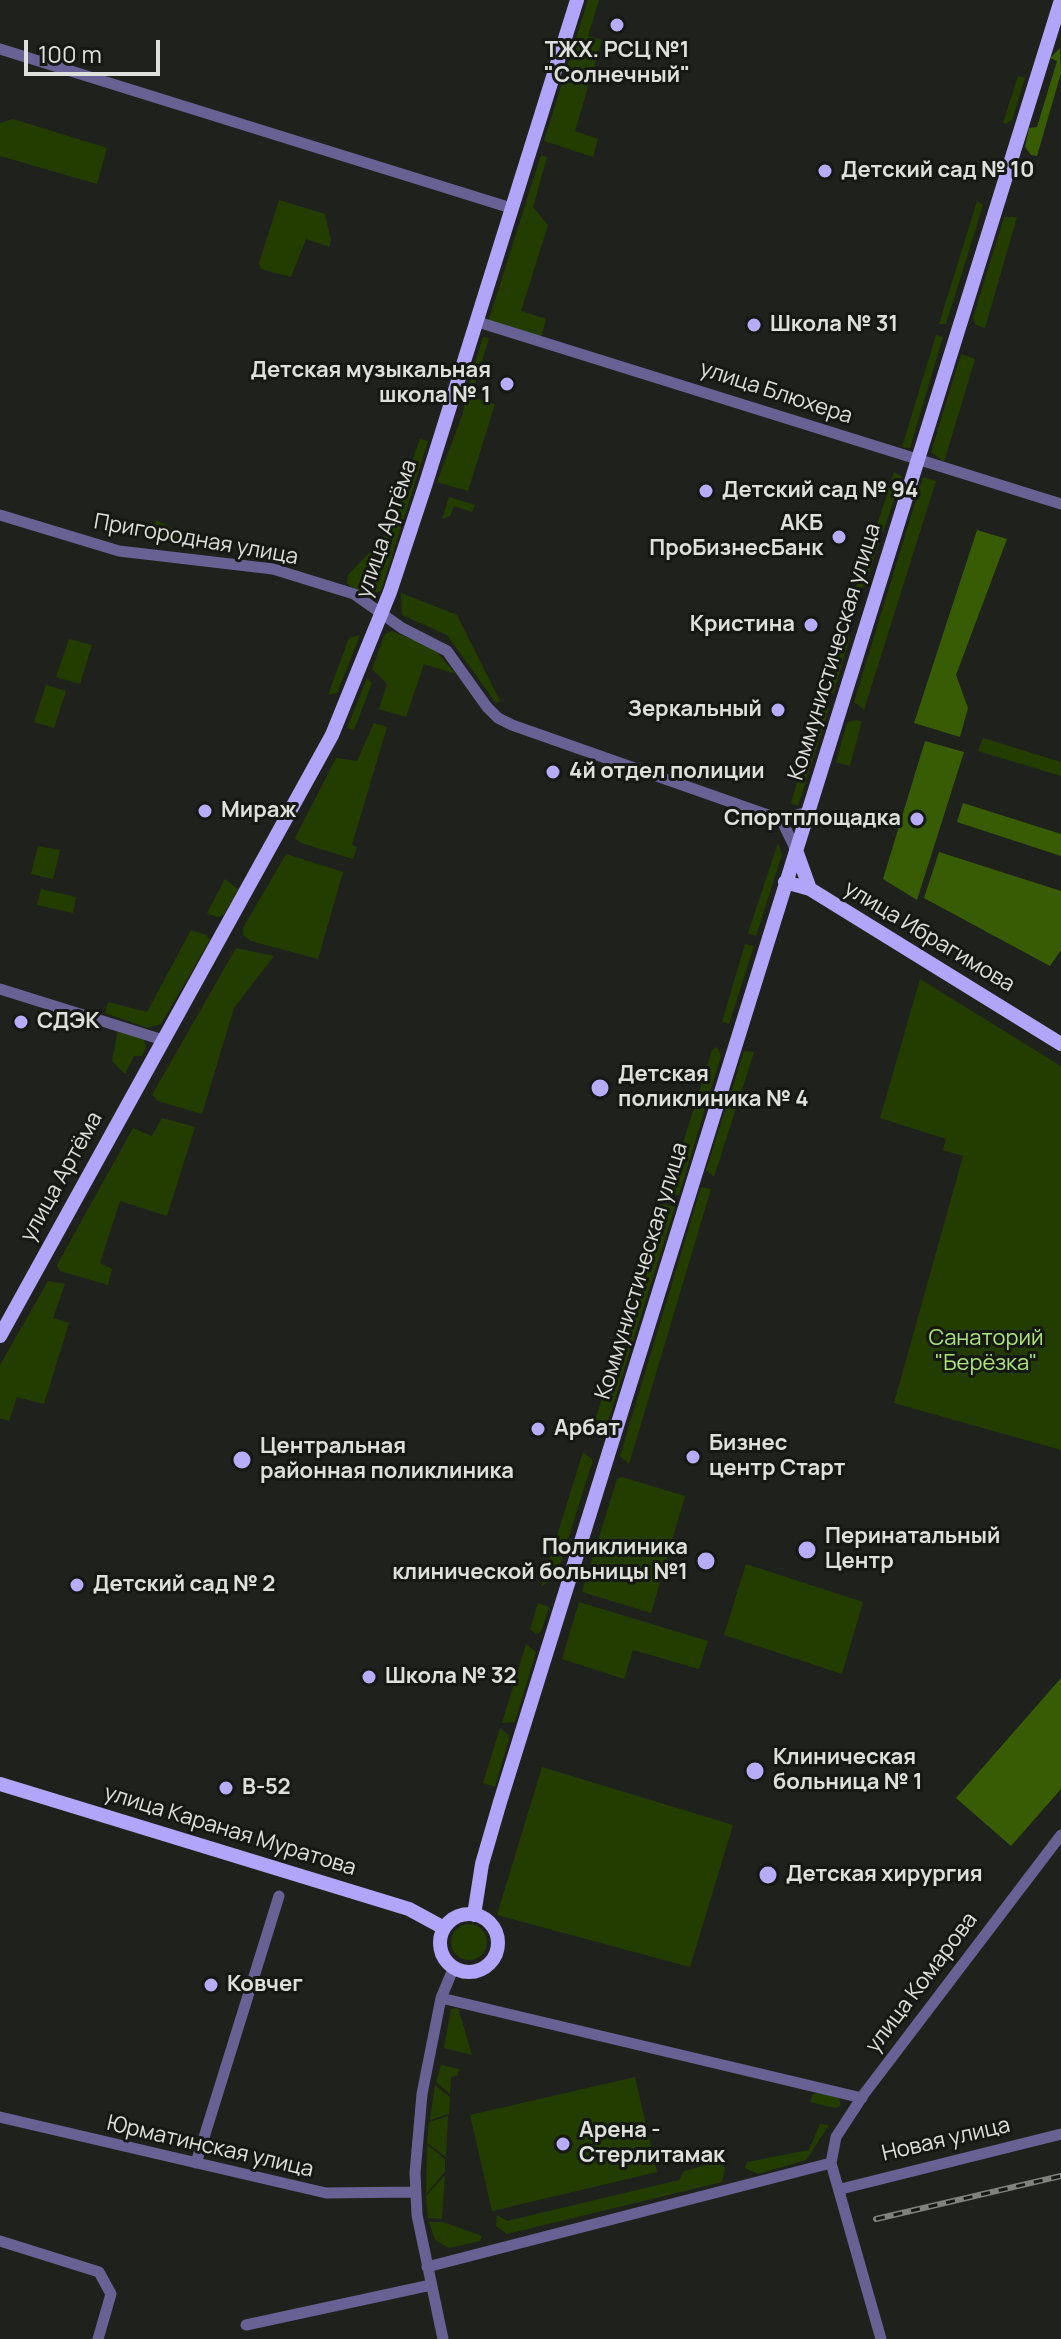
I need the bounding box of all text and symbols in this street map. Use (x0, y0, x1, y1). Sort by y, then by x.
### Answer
marker: ТЖХ. РСЦ №1 "Солнечный" (608, 16, 626, 34)
scale bar (28, 24, 164, 74)
text: 100 m (38, 37, 102, 70)
place label: ТЖХ. РСЦ №1 "Солнечный" (544, 38, 690, 90)
place label: Детский сад № 10 (841, 158, 1034, 184)
marker: Детский сад № 10 (816, 162, 834, 180)
place label: Школа № 31 (770, 312, 898, 338)
marker: Школа № 31 (745, 316, 763, 334)
street label: улица Блюхера (696, 356, 856, 430)
place label: Детская музыкальная школа № 1 (251, 358, 491, 410)
marker: Детская музыкальная школа № 1 (498, 375, 516, 393)
street label: улица Артёма (351, 456, 423, 602)
place label: Детский сад № 94 (722, 478, 918, 504)
marker: Детский сад № 94 (697, 482, 715, 500)
street label: Пригородная улица (92, 509, 300, 571)
place label: АКБ ПроБизнесБанк (649, 511, 823, 562)
street label: Коммунистическая улица (783, 520, 887, 784)
marker: АКБ ПроБизнесБанк (830, 528, 848, 546)
place label: Кристина (690, 612, 795, 638)
marker: Кристина (802, 616, 820, 634)
place label: Зеркальный (628, 697, 762, 723)
marker: Зеркальный (769, 701, 787, 719)
place label: 4й отдел полиции (569, 759, 765, 785)
marker: 4й отдел полиции (544, 763, 562, 781)
place label: Мираж (221, 798, 296, 824)
marker: Мираж (196, 802, 214, 820)
place label: Спортплощадка (724, 806, 901, 832)
marker: Спортплощадка (908, 810, 926, 828)
street label: улица Ибрагимова (839, 876, 1019, 998)
place label: СДЭК (37, 1009, 99, 1035)
marker: СДЭК (12, 1013, 30, 1031)
place label: Детская поликлиника № 4 (618, 1062, 809, 1114)
marker: Детская поликлиника № 4 (589, 1077, 611, 1099)
street label: улица Артёма (15, 1107, 109, 1247)
street label: Коммунистическая улица (590, 1139, 694, 1403)
park label: Санаторий "Берёзка" (928, 1326, 1044, 1378)
place label: Арбат (554, 1416, 620, 1442)
marker: Арбат (529, 1420, 547, 1438)
place label: Бизнес центр Старт (709, 1431, 846, 1482)
place label: Центральная районная поликлиника (260, 1434, 514, 1486)
marker: Бизнес центр Старт (684, 1448, 702, 1466)
marker: Центральная районная поликлиника (231, 1449, 253, 1471)
place label: Перинатальный Центр (825, 1524, 1000, 1576)
place label: Поликлиника клинической больницы №1 (392, 1535, 688, 1586)
marker: Перинатальный Центр (796, 1539, 818, 1561)
marker: Поликлиника клинической больницы №1 (695, 1550, 717, 1572)
place label: Детский сад № 2 (93, 1572, 275, 1598)
marker: Детский сад № 2 (68, 1576, 86, 1594)
place label: Школа № 32 (385, 1664, 517, 1690)
marker: Школа № 32 (360, 1668, 378, 1686)
place label: Клиническая больница № 1 (773, 1745, 923, 1796)
marker: Клиническая больница № 1 (744, 1760, 766, 1782)
place label: B-52 (242, 1775, 291, 1801)
marker: B-52 (217, 1779, 235, 1797)
street label: улица Караная Муратова (101, 1780, 359, 1882)
place label: Детская хирургия (786, 1862, 983, 1888)
marker: Детская хирургия (757, 1864, 779, 1886)
street label: улица Комарова (861, 1907, 983, 2059)
place label: Ковчег (227, 1972, 303, 1998)
marker: Ковчег (202, 1976, 220, 1994)
street label: Юрматинская улица (104, 2110, 316, 2184)
street label: Новая улица (879, 2112, 1013, 2168)
place label: Арена - Стерлитамак (579, 2118, 725, 2170)
marker: Арена - Стерлитамак (554, 2135, 572, 2153)

